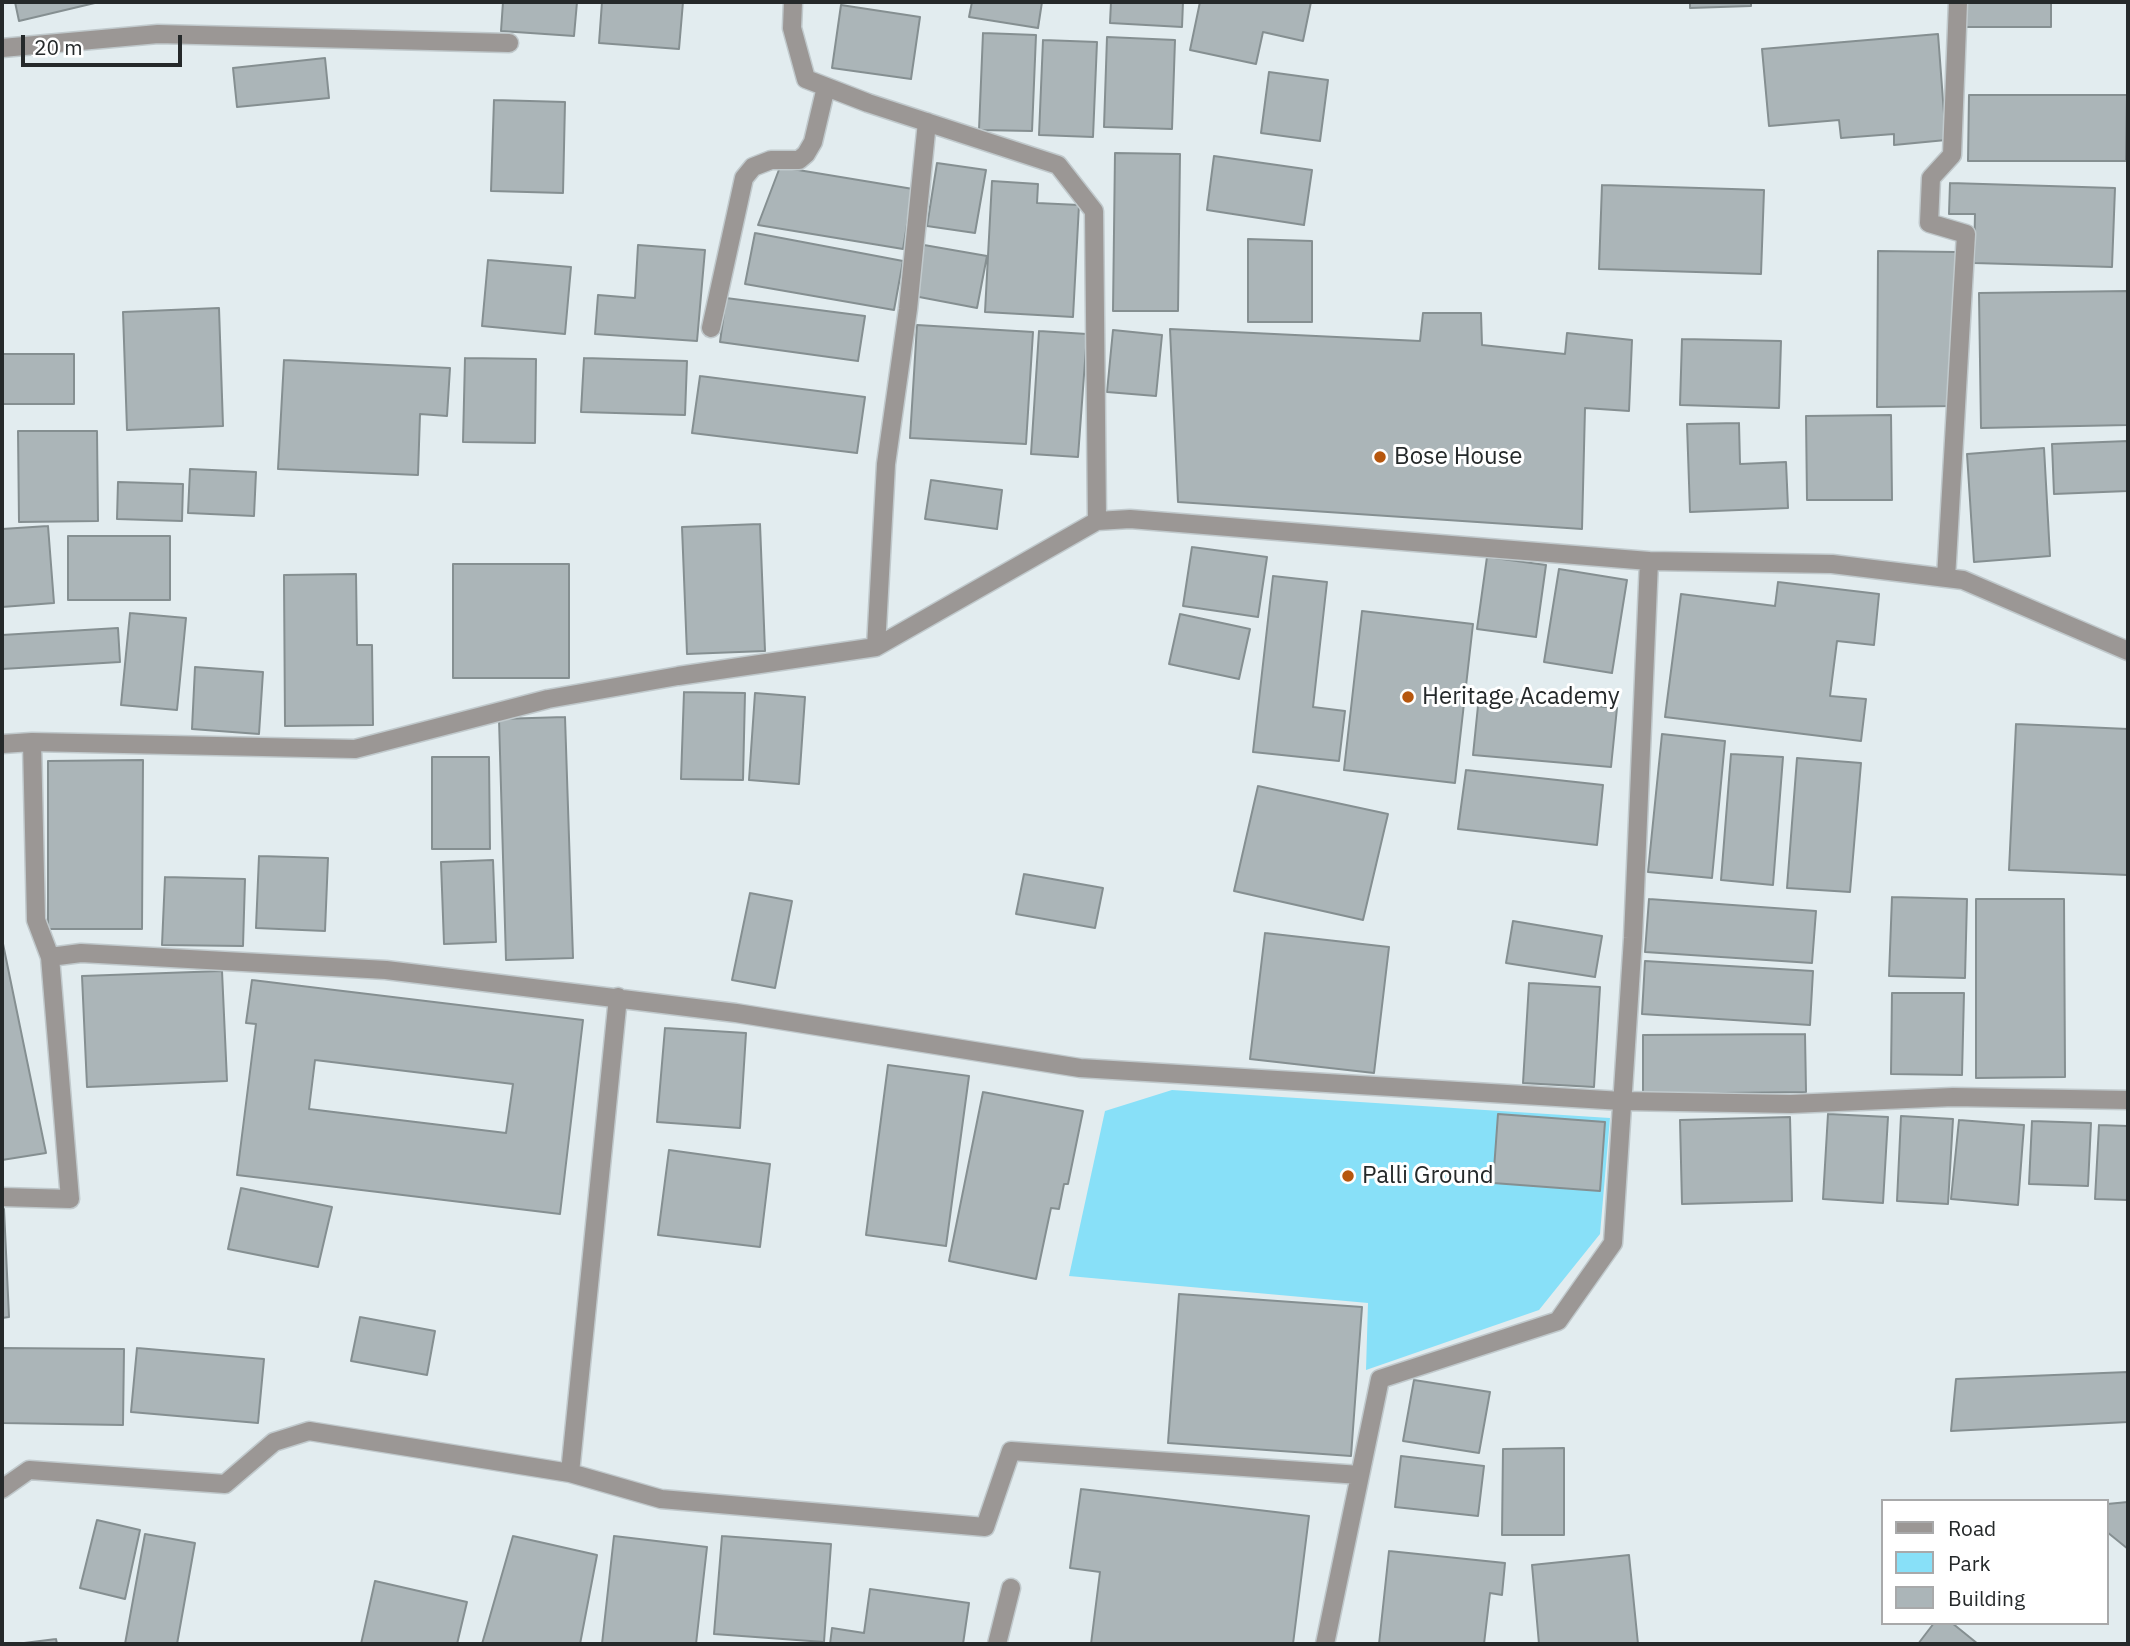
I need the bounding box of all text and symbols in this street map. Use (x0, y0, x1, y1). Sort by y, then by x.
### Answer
scale bar (24, 21, 186, 65)
text: 20 m (34, 33, 83, 61)
place label: Bose House (1394, 443, 1523, 471)
marker: Bose House (1372, 449, 1388, 465)
place label: Heritage Academy (1422, 683, 1620, 711)
marker: Heritage Academy (1400, 689, 1416, 705)
place label: Palli Ground (1362, 1162, 1494, 1190)
marker: Palli Ground (1340, 1168, 1356, 1184)
legend (1882, 1499, 2109, 1625)
text: Road (1948, 1514, 1996, 1542)
text: Park (1948, 1549, 1991, 1577)
text: Building (1948, 1584, 2025, 1612)

